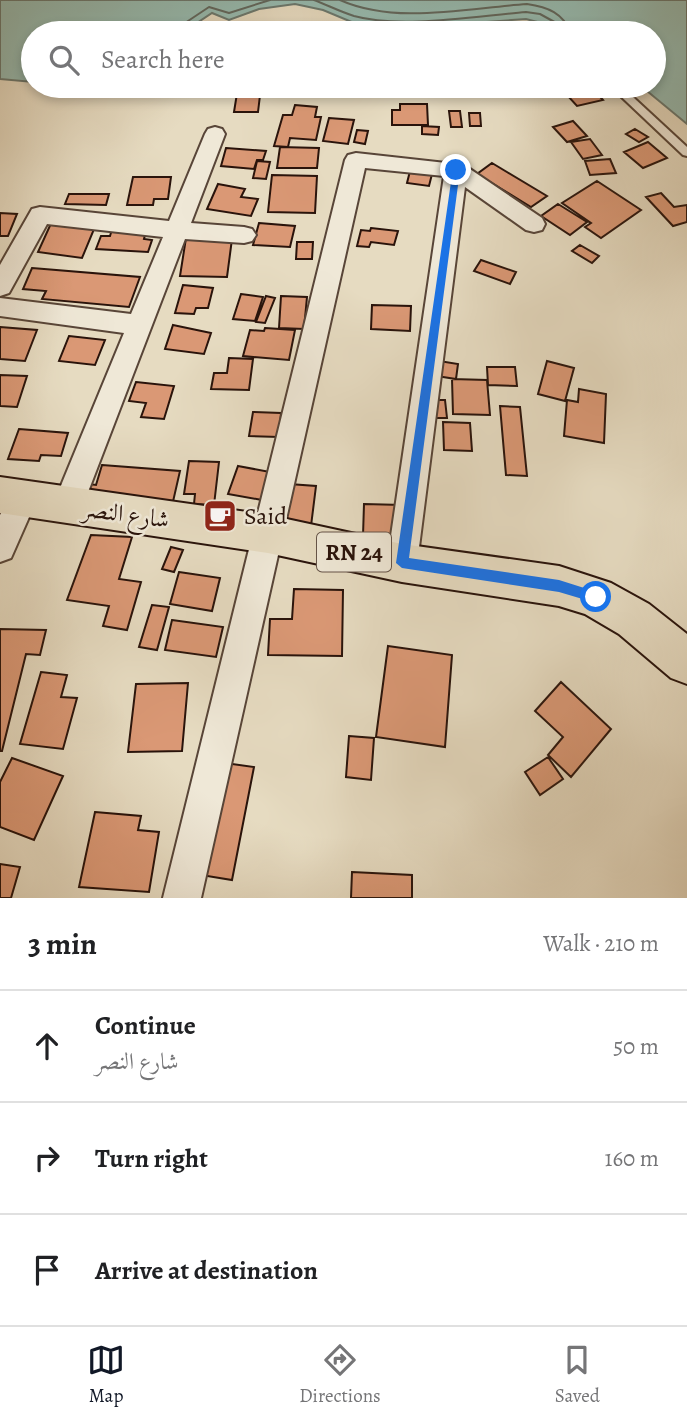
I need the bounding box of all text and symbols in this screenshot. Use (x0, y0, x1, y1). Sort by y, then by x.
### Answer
search box (21, 21, 666, 98)
icon: search (45, 41, 83, 79)
text: Search here (101, 42, 225, 77)
route end (440, 154, 471, 185)
street label: شارع النصر (77, 492, 171, 540)
cafe icon: Said (201, 497, 239, 535)
place label: Said (244, 500, 287, 532)
road number: RN 24 (317, 532, 391, 572)
route start (580, 581, 611, 612)
text: 3 min (28, 924, 97, 964)
text: Walk · 210 m (543, 928, 659, 959)
text: Continue (95, 1008, 196, 1043)
icon: ahead (28, 1027, 66, 1065)
text: 50 m (613, 1031, 659, 1062)
text: شارع النصر (95, 1046, 179, 1077)
icon: right (28, 1139, 66, 1177)
text: Turn right (95, 1141, 208, 1176)
text: 160 m (605, 1143, 659, 1174)
icon: arrive (28, 1251, 66, 1289)
text: Arrive at destination (95, 1253, 318, 1288)
tab: Map (87, 1341, 125, 1409)
tab: Directions (299, 1341, 381, 1409)
tab: Saved (555, 1341, 600, 1409)

